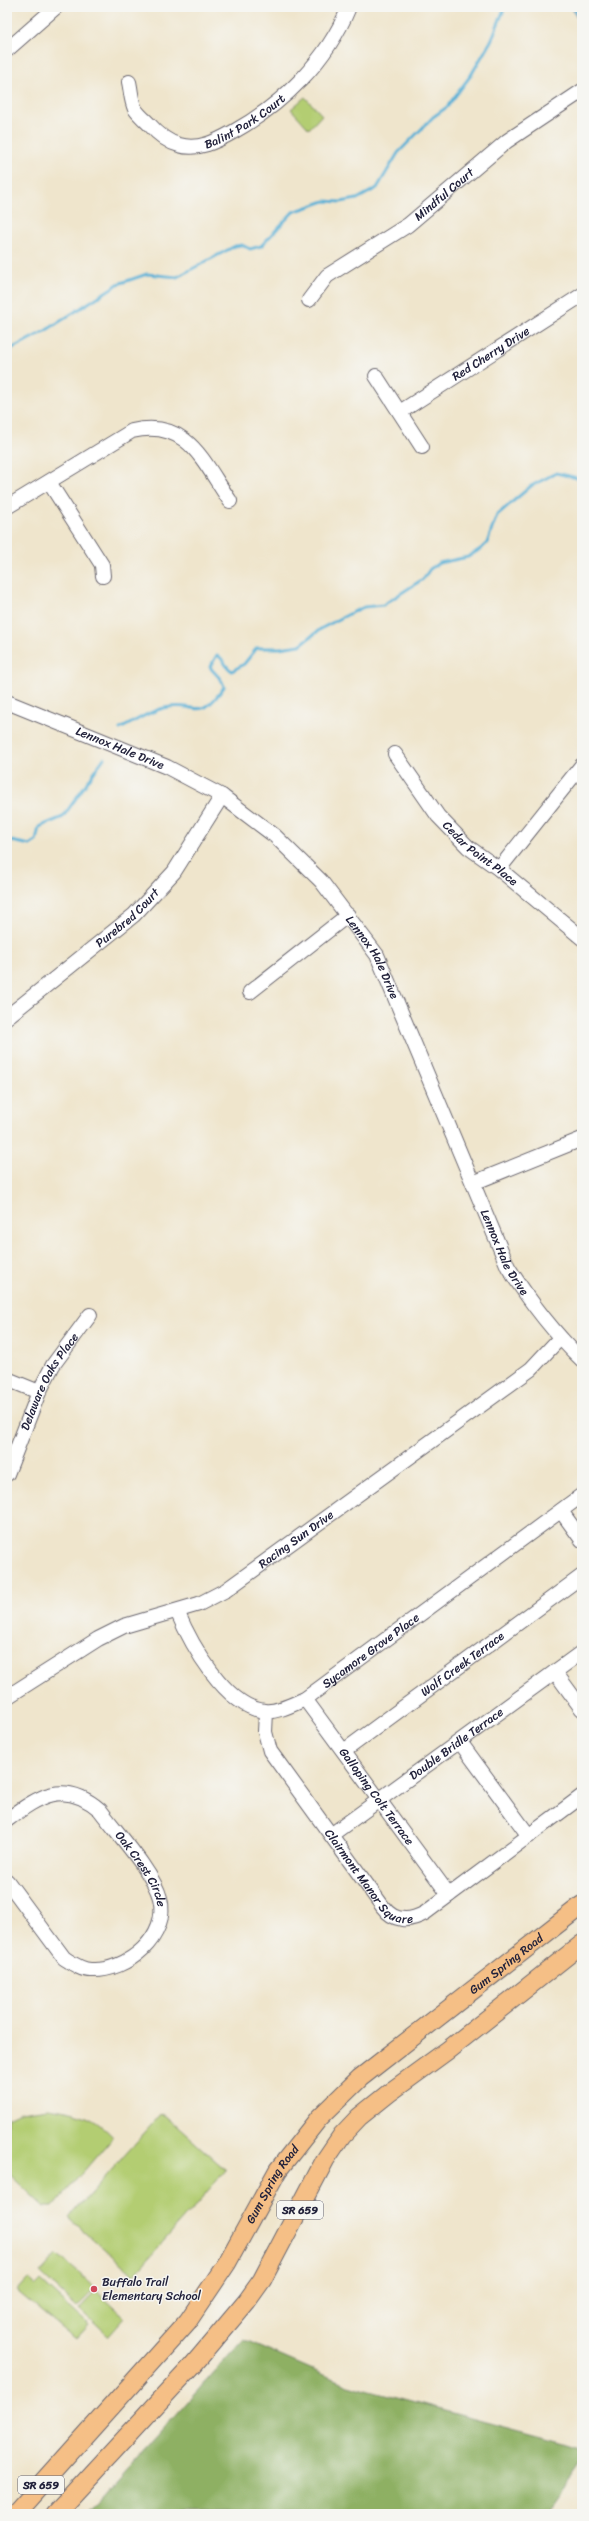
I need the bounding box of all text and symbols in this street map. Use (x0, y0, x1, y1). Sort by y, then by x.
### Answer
street label: Balint Park Court (201, 88, 291, 155)
street label: Mindful Court (409, 161, 480, 227)
street label: Red Cherry Drive (447, 320, 534, 387)
street label: Lennox Hale Drive (72, 720, 168, 776)
street label: Cedar Point Place (437, 815, 523, 892)
street label: Purebred Court (90, 882, 166, 953)
street label: Lennox Hale Drive (340, 911, 405, 1002)
street label: Lennox Hale Drive (474, 1206, 535, 1300)
street label: Delaware Oaks Place (14, 1328, 85, 1434)
street label: Racing Sun Drive (253, 1504, 339, 1574)
street label: Sycamore Grove Place (317, 1607, 424, 1694)
street label: Wolf Creek Terrace (416, 1625, 509, 1702)
street label: Double Bridle Terrace (404, 1702, 508, 1786)
street label: Galloping Colt Terrace (333, 1743, 420, 1850)
street label: Clairmont Manor Square (319, 1824, 415, 1930)
street label: Oak Crest Circle (109, 1826, 172, 1908)
street label: Gum Spring Road (464, 1927, 549, 2000)
street label: Gum Spring Road (240, 2139, 305, 2228)
road number: SR 659 (277, 2201, 323, 2219)
place label: Buffalo Trail Elementary School (102, 2271, 202, 2307)
marker: Buffalo Trail Elementary School (89, 2284, 99, 2294)
road number: SR 659 (18, 2476, 64, 2494)

